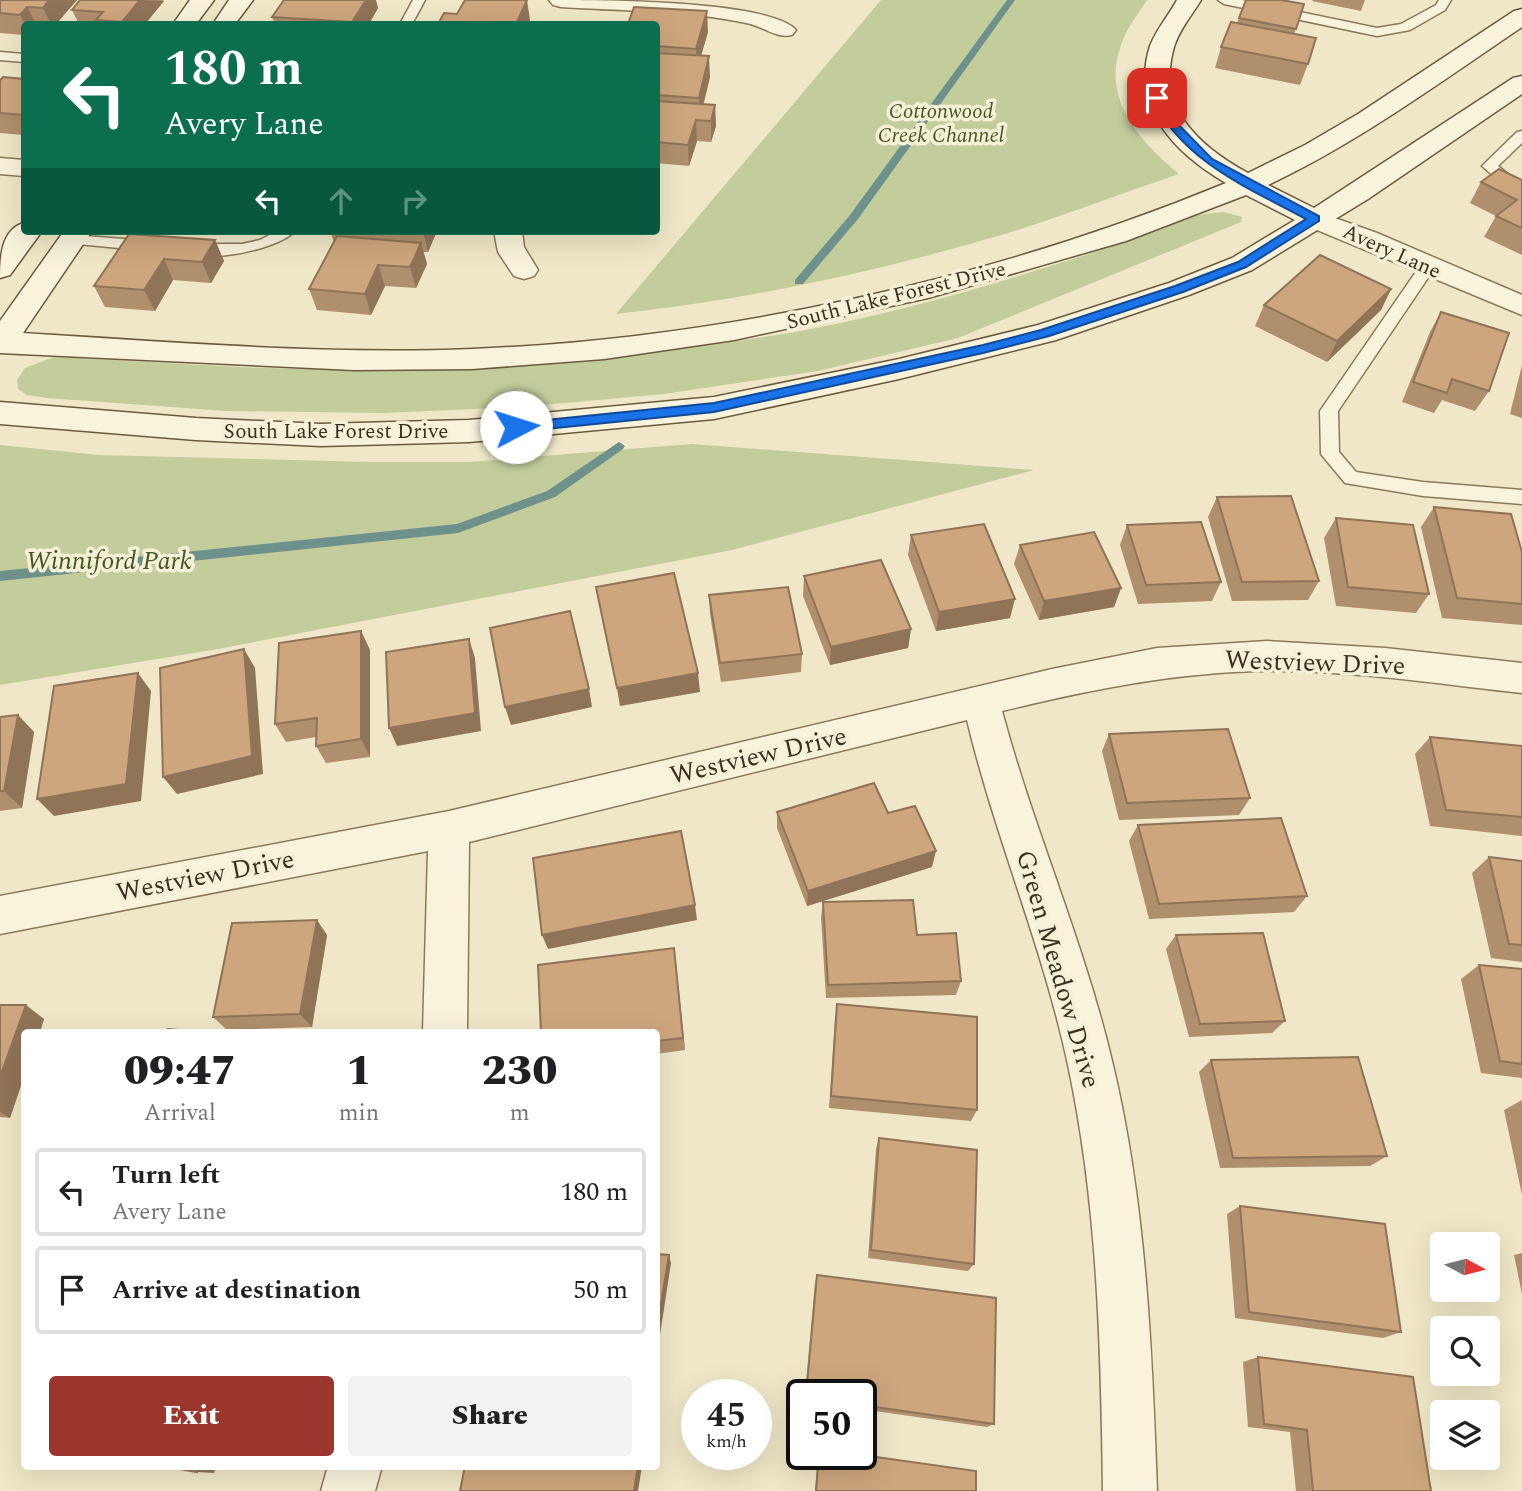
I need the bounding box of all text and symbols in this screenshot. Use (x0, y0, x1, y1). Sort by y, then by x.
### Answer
text: 180 m (164, 32, 303, 107)
icon: left (49, 49, 140, 140)
pin (1127, 68, 1187, 128)
icon: arrive (1138, 79, 1176, 117)
park label: Cottonwood Creek Channel (878, 96, 1005, 152)
text: Avery Lane (164, 100, 324, 149)
icon: left (249, 182, 287, 220)
icon: ahead (322, 182, 360, 220)
icon: right (395, 182, 433, 220)
street label: Avery Lane (1337, 216, 1446, 288)
street label: South Lake Forest Drive (783, 253, 1009, 339)
position arrow (479, 390, 553, 464)
street label: South Lake Forest Drive (224, 416, 448, 448)
park label: Winniford Park (26, 541, 192, 581)
street label: Westview Drive (1224, 640, 1406, 686)
street label: Westview Drive (666, 716, 851, 796)
street label: Westview Drive (113, 839, 298, 913)
street label: Green Meadow Drive (1005, 846, 1111, 1093)
text: 09:47 (124, 1040, 236, 1103)
text: 1 (346, 1040, 372, 1103)
text: 230 (482, 1040, 557, 1103)
text: Arrival (144, 1096, 216, 1131)
text: min (339, 1096, 379, 1131)
text: m (510, 1096, 529, 1131)
text: Turn left (112, 1155, 220, 1195)
text: 180 m (560, 1172, 628, 1212)
icon: left (53, 1173, 91, 1211)
text: Avery Lane (112, 1195, 227, 1230)
north arrow (1430, 1232, 1500, 1302)
map controls (1430, 1232, 1500, 1470)
text: Arrive at destination (112, 1270, 361, 1310)
text: 50 m (573, 1270, 628, 1310)
icon: arrive (53, 1271, 91, 1309)
button: search (1430, 1316, 1500, 1386)
button: Exit (49, 1376, 334, 1456)
button: Share (348, 1376, 632, 1456)
speed limit sign: 50 (786, 1379, 877, 1470)
text: 45 (707, 1389, 746, 1442)
button: layers (1430, 1400, 1500, 1470)
text: km/h (706, 1428, 747, 1455)

